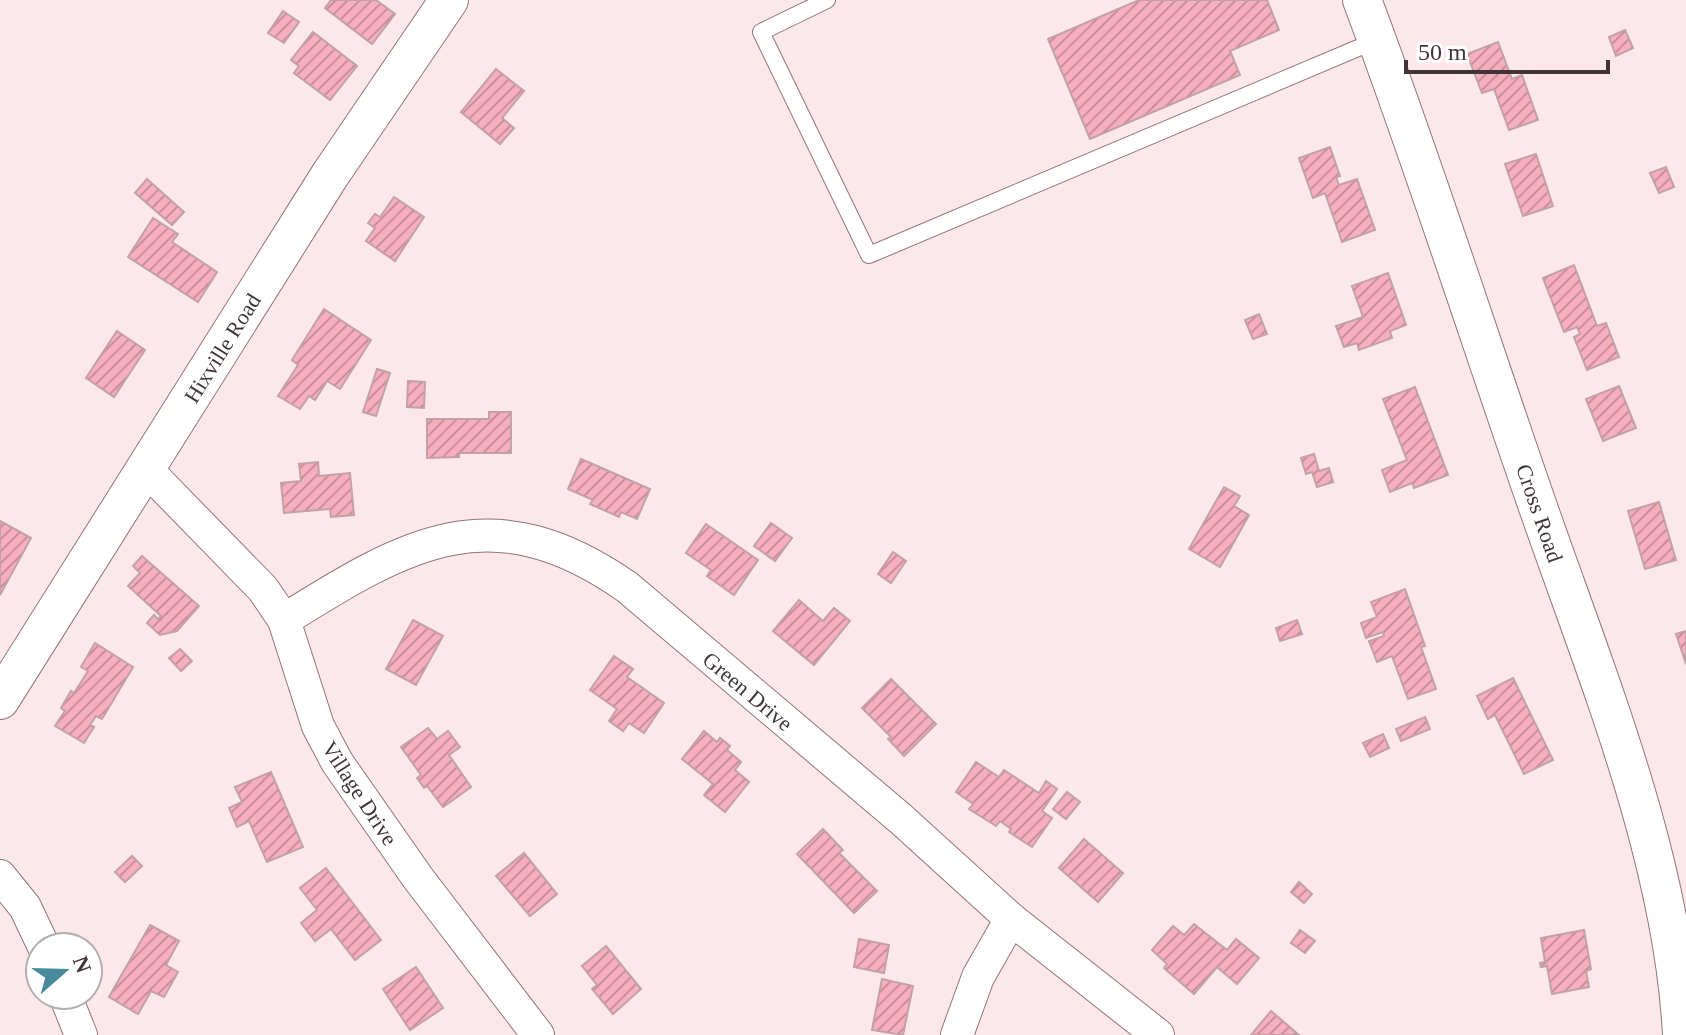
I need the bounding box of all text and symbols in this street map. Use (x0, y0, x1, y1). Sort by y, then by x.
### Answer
scale bar (1406, 24, 1608, 74)
text: 50 m (1418, 39, 1467, 65)
street label: Hixville Road (179, 289, 266, 407)
street label: Cross Road (1511, 461, 1568, 565)
street label: Green Drive (698, 647, 798, 736)
street label: Village Drive (317, 737, 402, 850)
north arrow (24, 931, 104, 1011)
text: N (68, 953, 97, 976)

